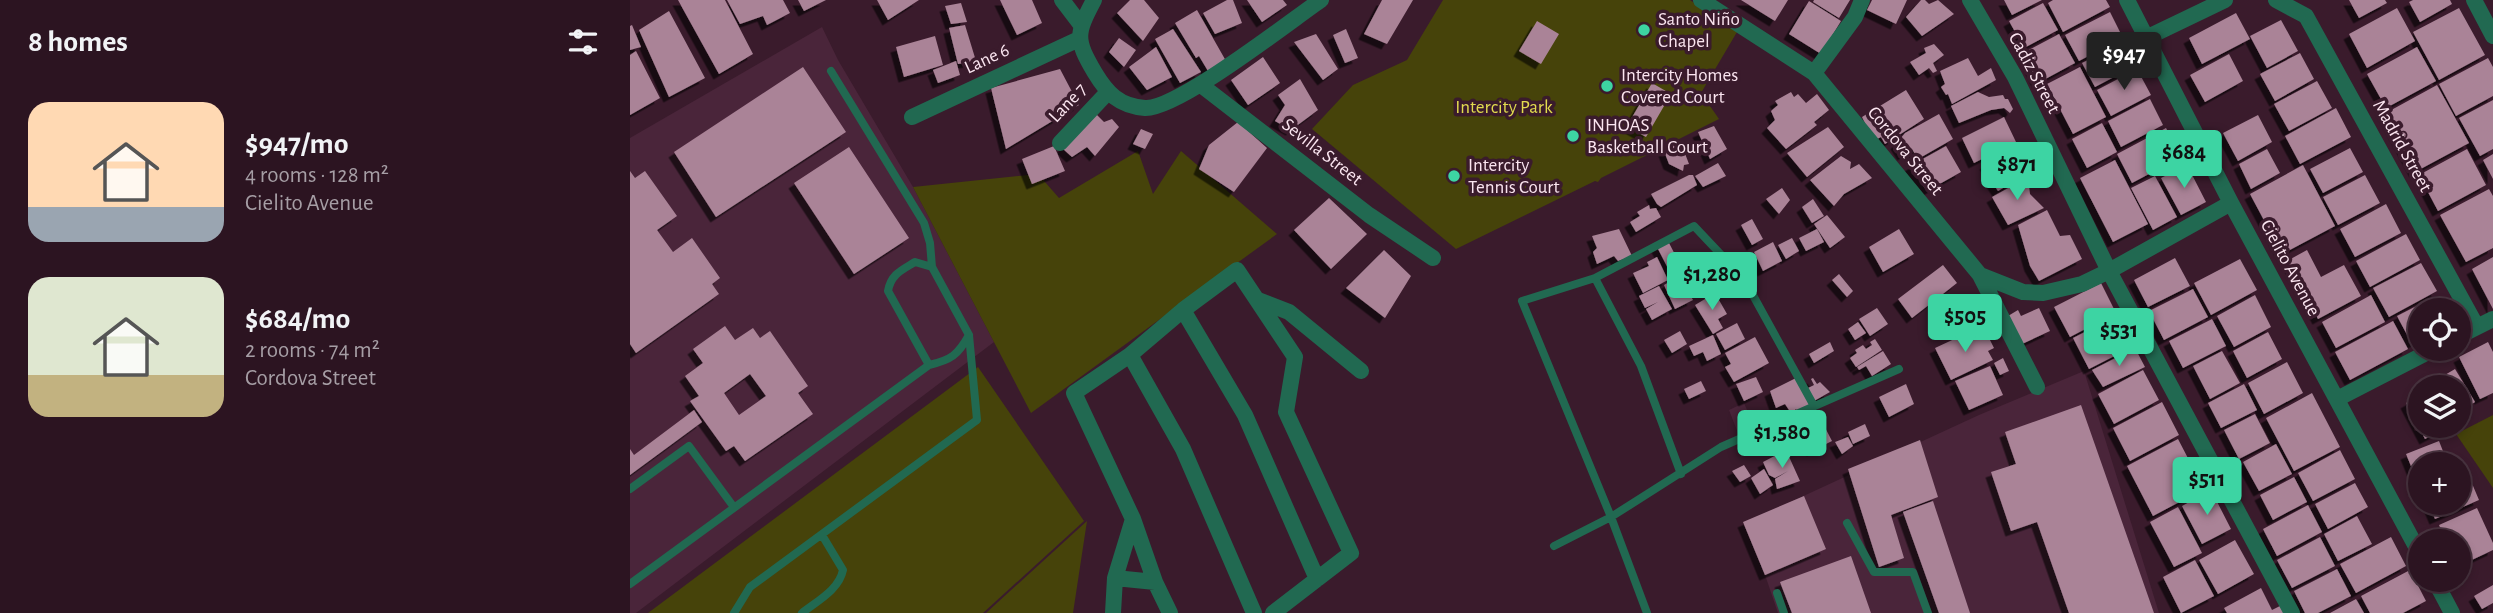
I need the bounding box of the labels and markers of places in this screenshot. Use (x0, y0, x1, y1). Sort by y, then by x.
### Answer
place label: Santo Niño Chapel (1658, 10, 1740, 51)
marker: Santo Niño Chapel (1636, 22, 1652, 38)
pin: $947 (2083, 32, 2165, 92)
place label: Intercity Homes Covered Court (1621, 66, 1738, 107)
marker: Intercity Homes Covered Court (1599, 78, 1615, 94)
place label: INHOAS Basketball Court (1587, 116, 1708, 157)
marker: INHOAS Basketball Court (1565, 128, 1581, 144)
pin: $684 (2143, 130, 2225, 190)
pin: $871 (1976, 142, 2058, 202)
place label: Intercity Tennis Court (1468, 156, 1560, 197)
marker: Intercity Tennis Court (1446, 168, 1462, 184)
pin: $1,280 (1655, 252, 1769, 312)
pin: $505 (1924, 294, 2006, 354)
pin: $531 (2078, 308, 2160, 368)
pin: $1,580 (1725, 410, 1839, 470)
pin: $511 (2166, 458, 2248, 517)

